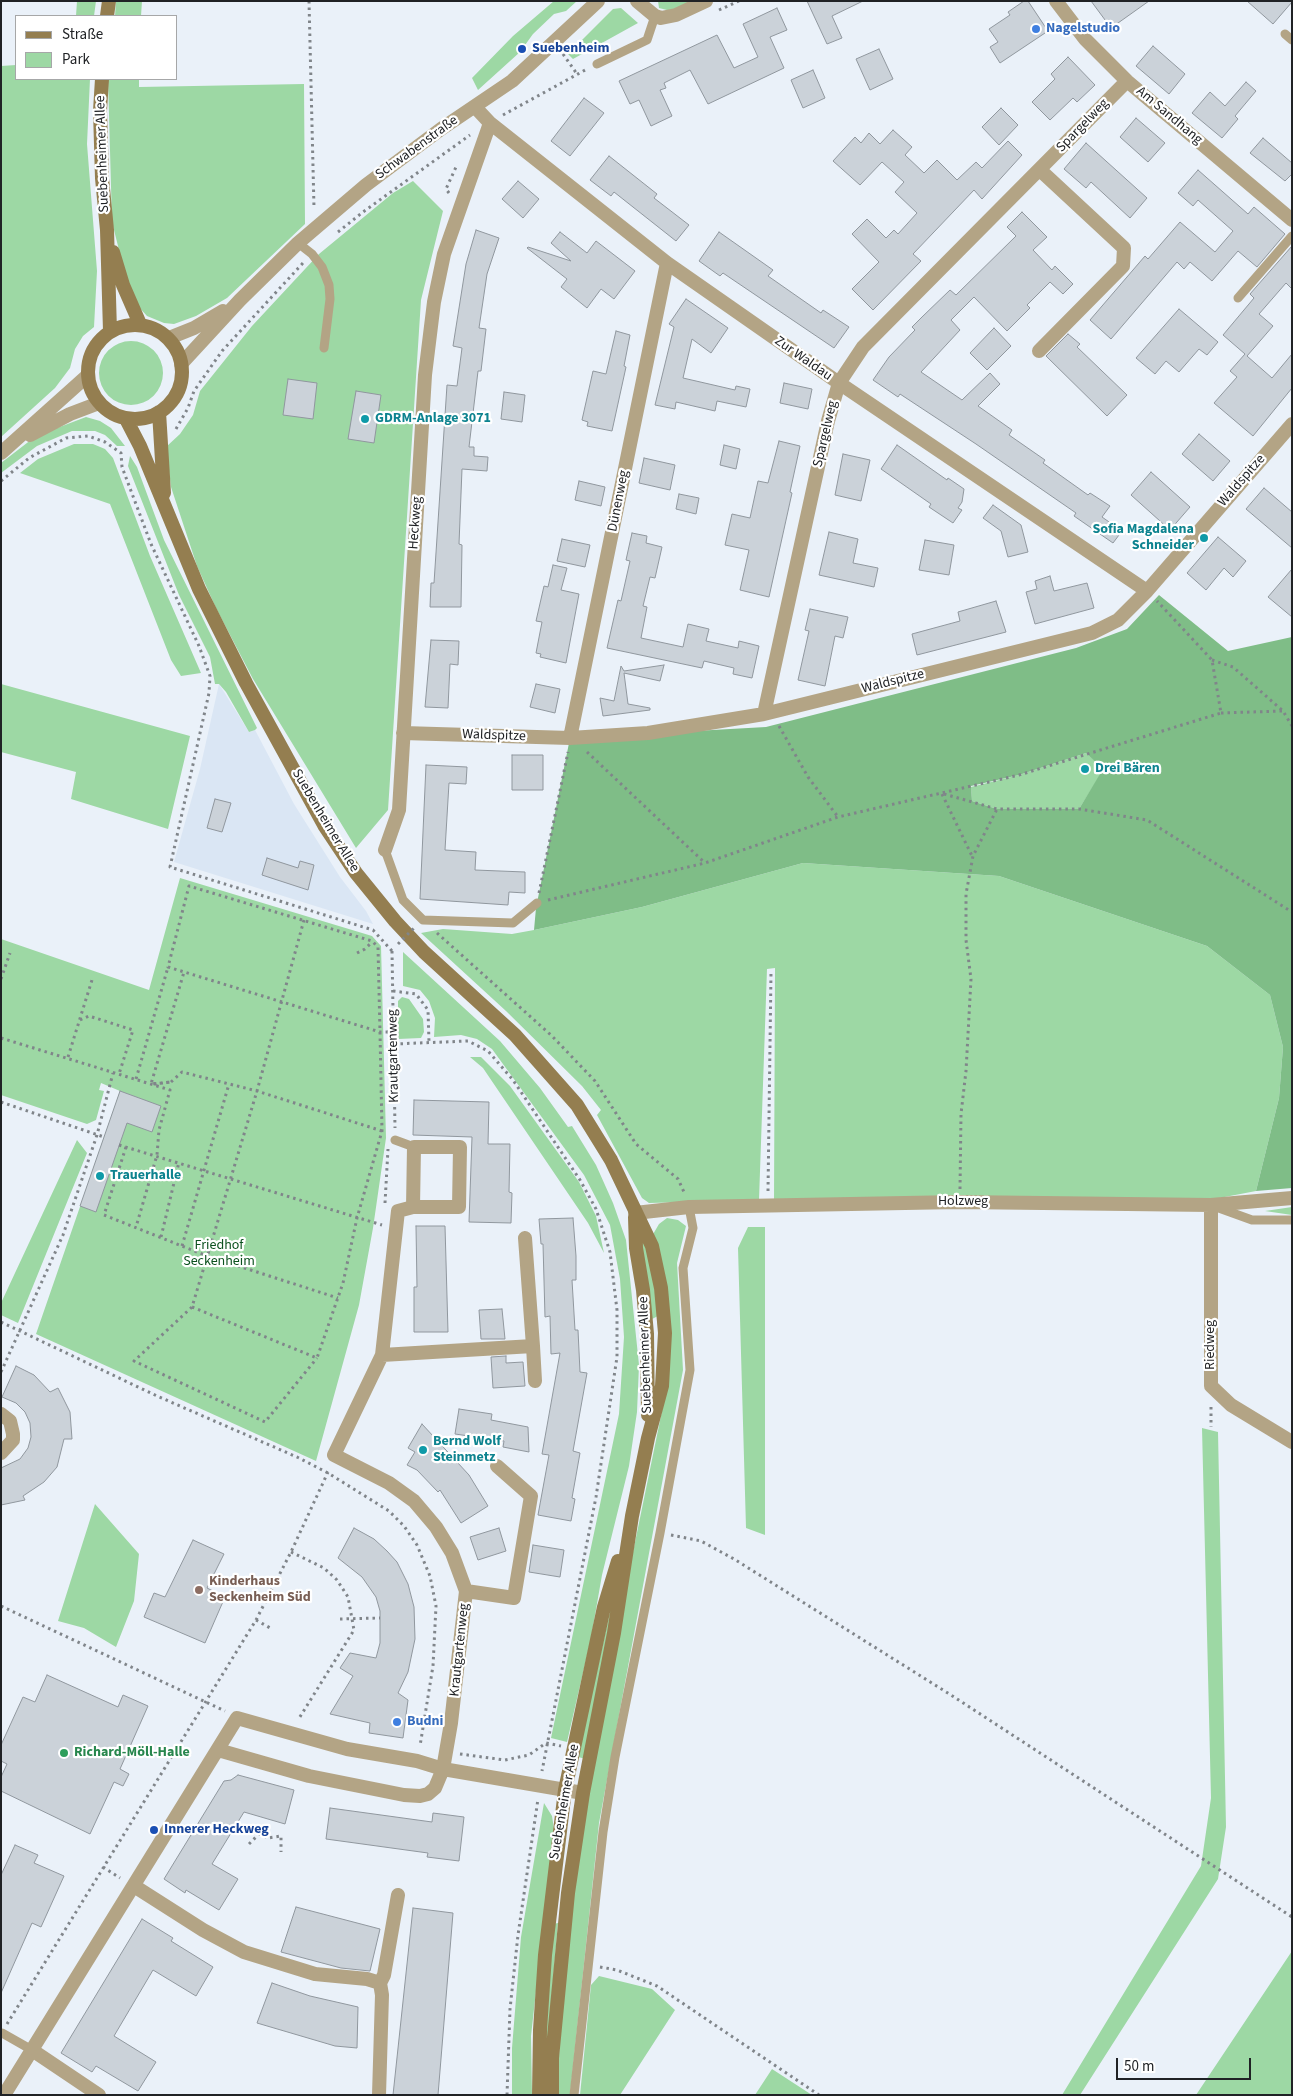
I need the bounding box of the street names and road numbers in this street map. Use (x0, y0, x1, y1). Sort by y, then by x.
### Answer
street label: Am Sandhang (1132, 83, 1206, 149)
street label: Suebenheimer Allee (93, 95, 113, 213)
street label: Spargelweg (1053, 96, 1113, 156)
street label: Schwabenstraße (373, 112, 461, 184)
street label: Zur Waldau (771, 333, 835, 385)
street label: Spargelweg (810, 399, 842, 469)
street label: Waldspitze (1215, 451, 1269, 511)
street label: Dünenweg (605, 469, 633, 533)
street label: Heckweg (406, 496, 426, 550)
street label: Waldspitze (860, 666, 926, 698)
street label: Waldspitze (462, 726, 526, 746)
street label: Suebenheimer Allee (288, 766, 362, 876)
street label: Krautgartenweg (385, 1009, 403, 1103)
street label: Holzweg (938, 1194, 988, 1210)
street label: Suebenheimer Allee (636, 1296, 656, 1414)
street label: Riedweg (1203, 1320, 1219, 1370)
street label: Krautgartenweg (447, 1603, 473, 1697)
street label: Suebenheimer Allee (547, 1743, 583, 1861)

